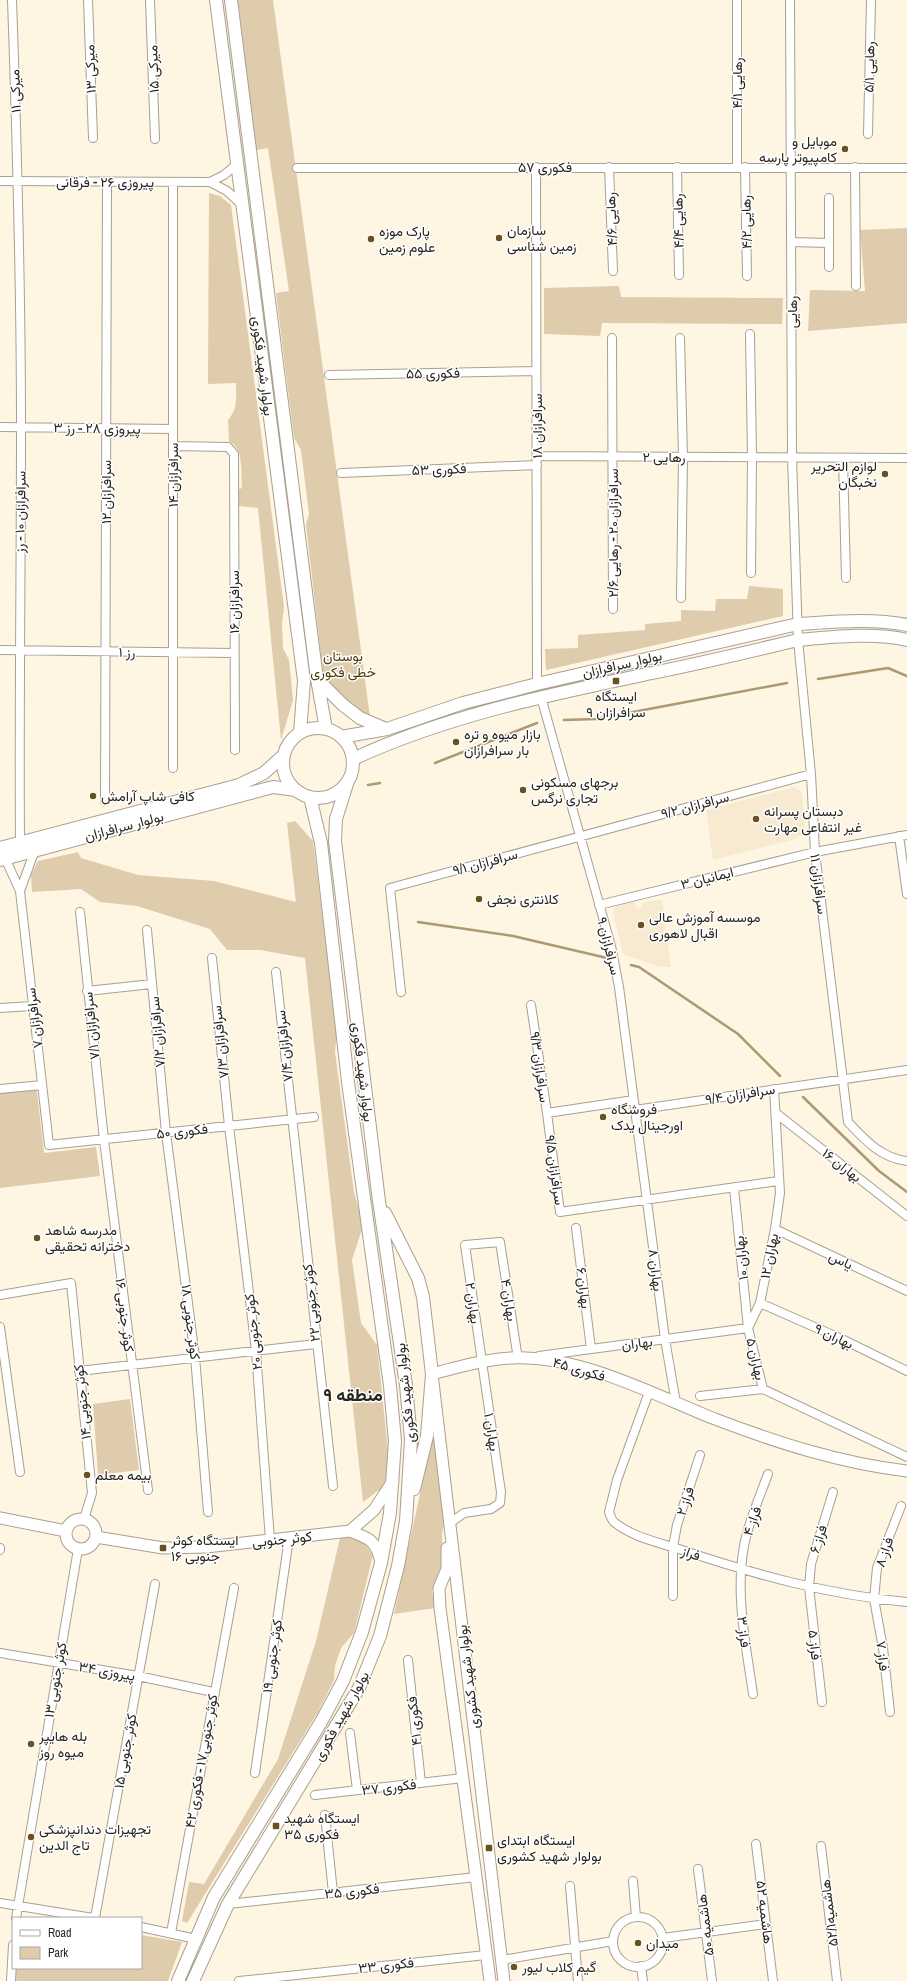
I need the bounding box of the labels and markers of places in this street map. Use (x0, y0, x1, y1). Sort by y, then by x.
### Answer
place label: موبایل و کامپیوتر پارسه (759, 132, 837, 167)
marker: موبایل و کامپیوتر پارسه (840, 144, 850, 154)
place label: سازمان زمین شناسی (507, 221, 577, 255)
place label: پارک موزه علوم زمین (379, 222, 435, 256)
marker: سازمان زمین شناسی (494, 233, 504, 243)
marker: پارک موزه علوم زمین (366, 234, 376, 244)
place label: لوازم التحریر نخبگان (810, 457, 877, 491)
marker: لوازم التحریر نخبگان (880, 469, 890, 479)
marker: ایستگاه سرافرازان ۹ (611, 676, 621, 686)
place label: ایستگاه سرافرازان ۹ (586, 687, 646, 721)
place label: بازار میوه و تره بار سرافرازان (464, 725, 541, 759)
marker: بازار میوه و تره بار سرافرازان (451, 737, 461, 747)
place label: برجهای مسکونی تجاری نرگس (531, 773, 618, 807)
marker: برجهای مسکونی تجاری نرگس (518, 785, 528, 795)
place label: کافی شاپ آرامش (101, 787, 195, 806)
marker: کافی شاپ آرامش (88, 791, 98, 801)
place label: دبستان پسرانه غیر انتفاعی مهارت (764, 802, 862, 836)
marker: دبستان پسرانه غیر انتفاعی مهارت (751, 814, 761, 824)
place label: کلانتری نجفی (487, 890, 559, 908)
marker: کلانتری نجفی (474, 894, 484, 904)
place label: موسسه آموزش عالی اقبال لاهوری (649, 908, 760, 943)
marker: موسسه آموزش عالی اقبال لاهوری (636, 920, 646, 930)
place label: فروشگاه اورجینال یدک (611, 1100, 683, 1135)
marker: فروشگاه اورجینال یدک (598, 1112, 608, 1122)
place label: مدرسه شاهد دخترانه تحقیقی (45, 1221, 130, 1255)
marker: مدرسه شاهد دخترانه تحقیقی (32, 1233, 42, 1243)
place label: بیمه معلم (95, 1466, 152, 1484)
marker: بیمه معلم (82, 1470, 92, 1480)
place label: ایستگاه کوثر جنوبی ۱۶ (170, 1531, 238, 1565)
marker: ایستگاه کوثر جنوبی ۱۶ (158, 1543, 168, 1553)
place label: بله هایپر میوه روز (38, 1727, 87, 1761)
marker: بله هایپر میوه روز (26, 1739, 36, 1749)
place label: ایستگاه شهید فکوری ۳۵ (284, 1809, 360, 1843)
place label: تجهیزات دندانپزشکی تاج الدین (39, 1820, 151, 1856)
marker: ایستگاه شهید فکوری ۳۵ (271, 1821, 281, 1831)
place label: ایستگاه ابتدای بولوار شهید کشوری (497, 1831, 602, 1865)
marker: تجهیزات دندانپزشکی تاج الدین (26, 1832, 36, 1842)
marker: ایستگاه ابتدای بولوار شهید کشوری (484, 1843, 494, 1853)
place label: میدان (646, 1934, 679, 1952)
marker: میدان (633, 1938, 643, 1948)
place label: گیم کلاب لیور (521, 1958, 596, 1976)
marker: گیم کلاب لیور (509, 1962, 519, 1972)

